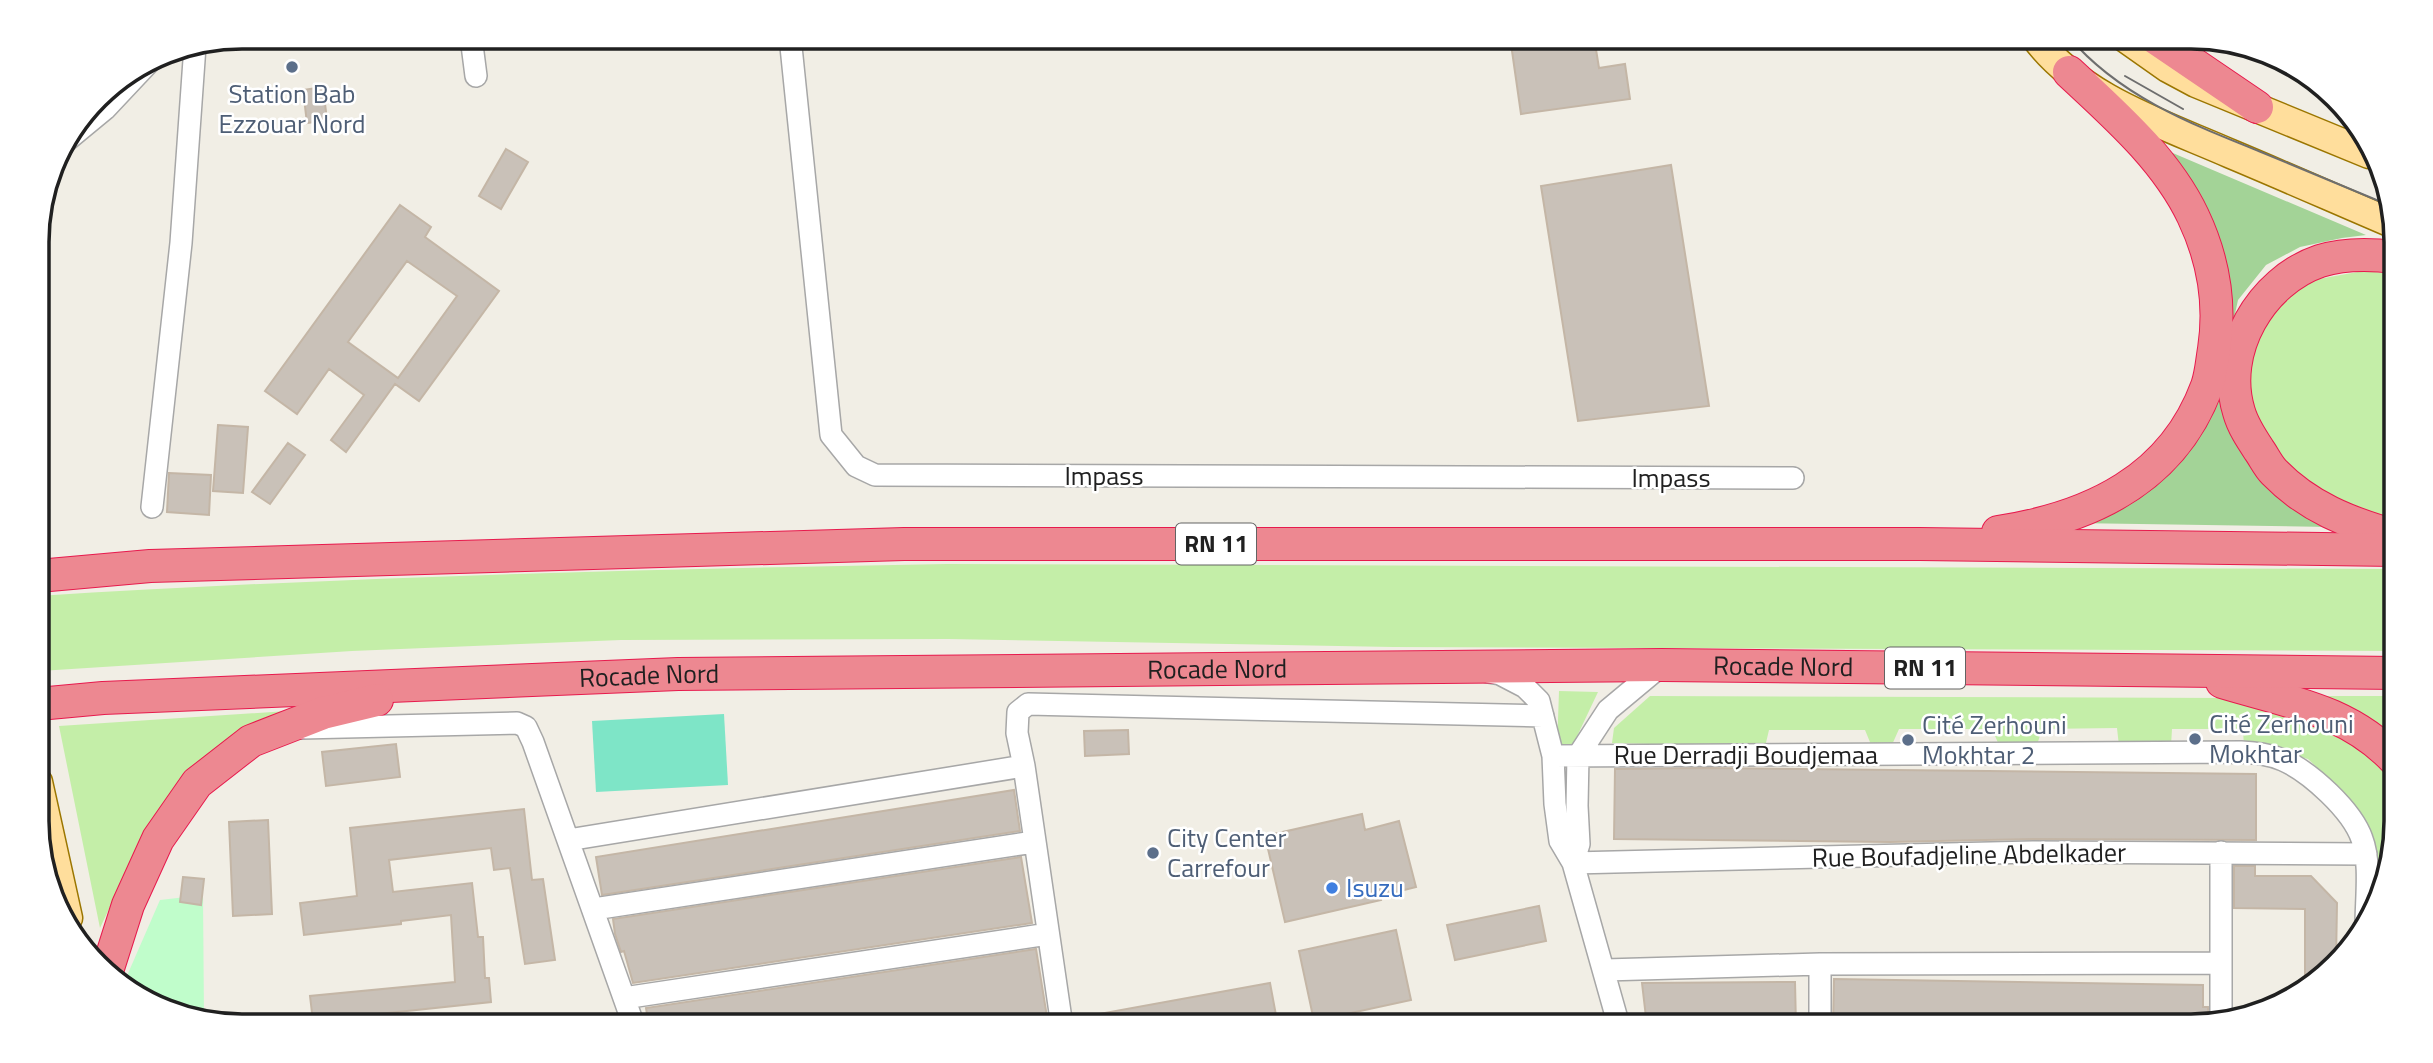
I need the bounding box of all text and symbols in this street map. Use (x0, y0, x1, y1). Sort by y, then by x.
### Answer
marker: Station Bab Ezzouar Nord (284, 59, 300, 75)
place label: Station Bab Ezzouar Nord (219, 74, 365, 143)
street label: Impass (1064, 456, 1144, 495)
street label: Impass (1631, 458, 1711, 497)
road number: RN 11 (1176, 524, 1256, 564)
street label: Rocade Nord (1713, 646, 1853, 686)
street label: Rocade Nord (1147, 648, 1287, 689)
road number: RN 11 (1885, 648, 1965, 688)
street label: Rocade Nord (578, 654, 719, 697)
place label: Cité Zerhouni Mokhtar (2209, 704, 2354, 773)
place label: Cité Zerhouni Mokhtar 2 (1922, 705, 2067, 774)
marker: Cité Zerhouni Mokhtar (2187, 731, 2203, 747)
marker: Cité Zerhouni Mokhtar 2 (1900, 732, 1916, 748)
street label: Rue Derradji Boudjemaa (1614, 735, 1878, 774)
place label: City Center Carrefour (1167, 818, 1286, 887)
street label: Rue Boufadjeline Abdelkader (1812, 832, 2126, 877)
marker: City Center Carrefour (1145, 845, 1161, 861)
place label: Isuzu (1346, 868, 1404, 907)
marker: Isuzu (1324, 880, 1340, 896)

